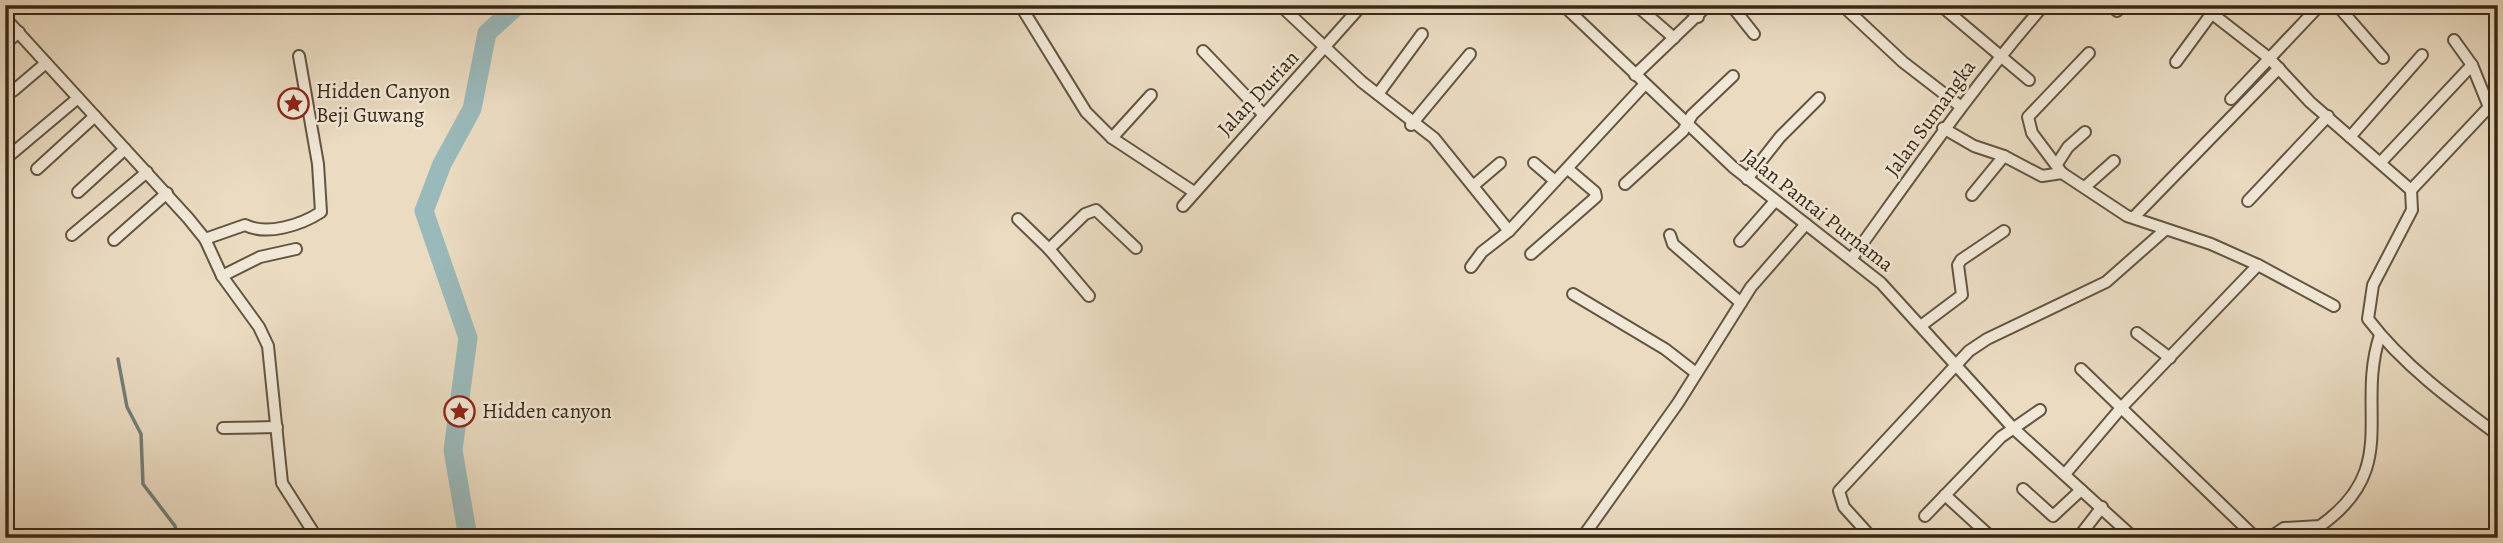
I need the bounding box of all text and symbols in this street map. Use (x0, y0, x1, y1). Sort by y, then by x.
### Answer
street label: Jalan Durian (1211, 44, 1305, 142)
street label: Jalan Sumangka (1878, 54, 1982, 182)
place label: Hidden Canyon Beji Guwang (316, 77, 450, 129)
place icon: Hidden Canyon Beji Guwang (276, 86, 310, 120)
street label: Jalan Pantai Purnama (1736, 142, 1900, 278)
place icon: Hidden canyon (442, 394, 476, 428)
place label: Hidden canyon (482, 397, 612, 425)

